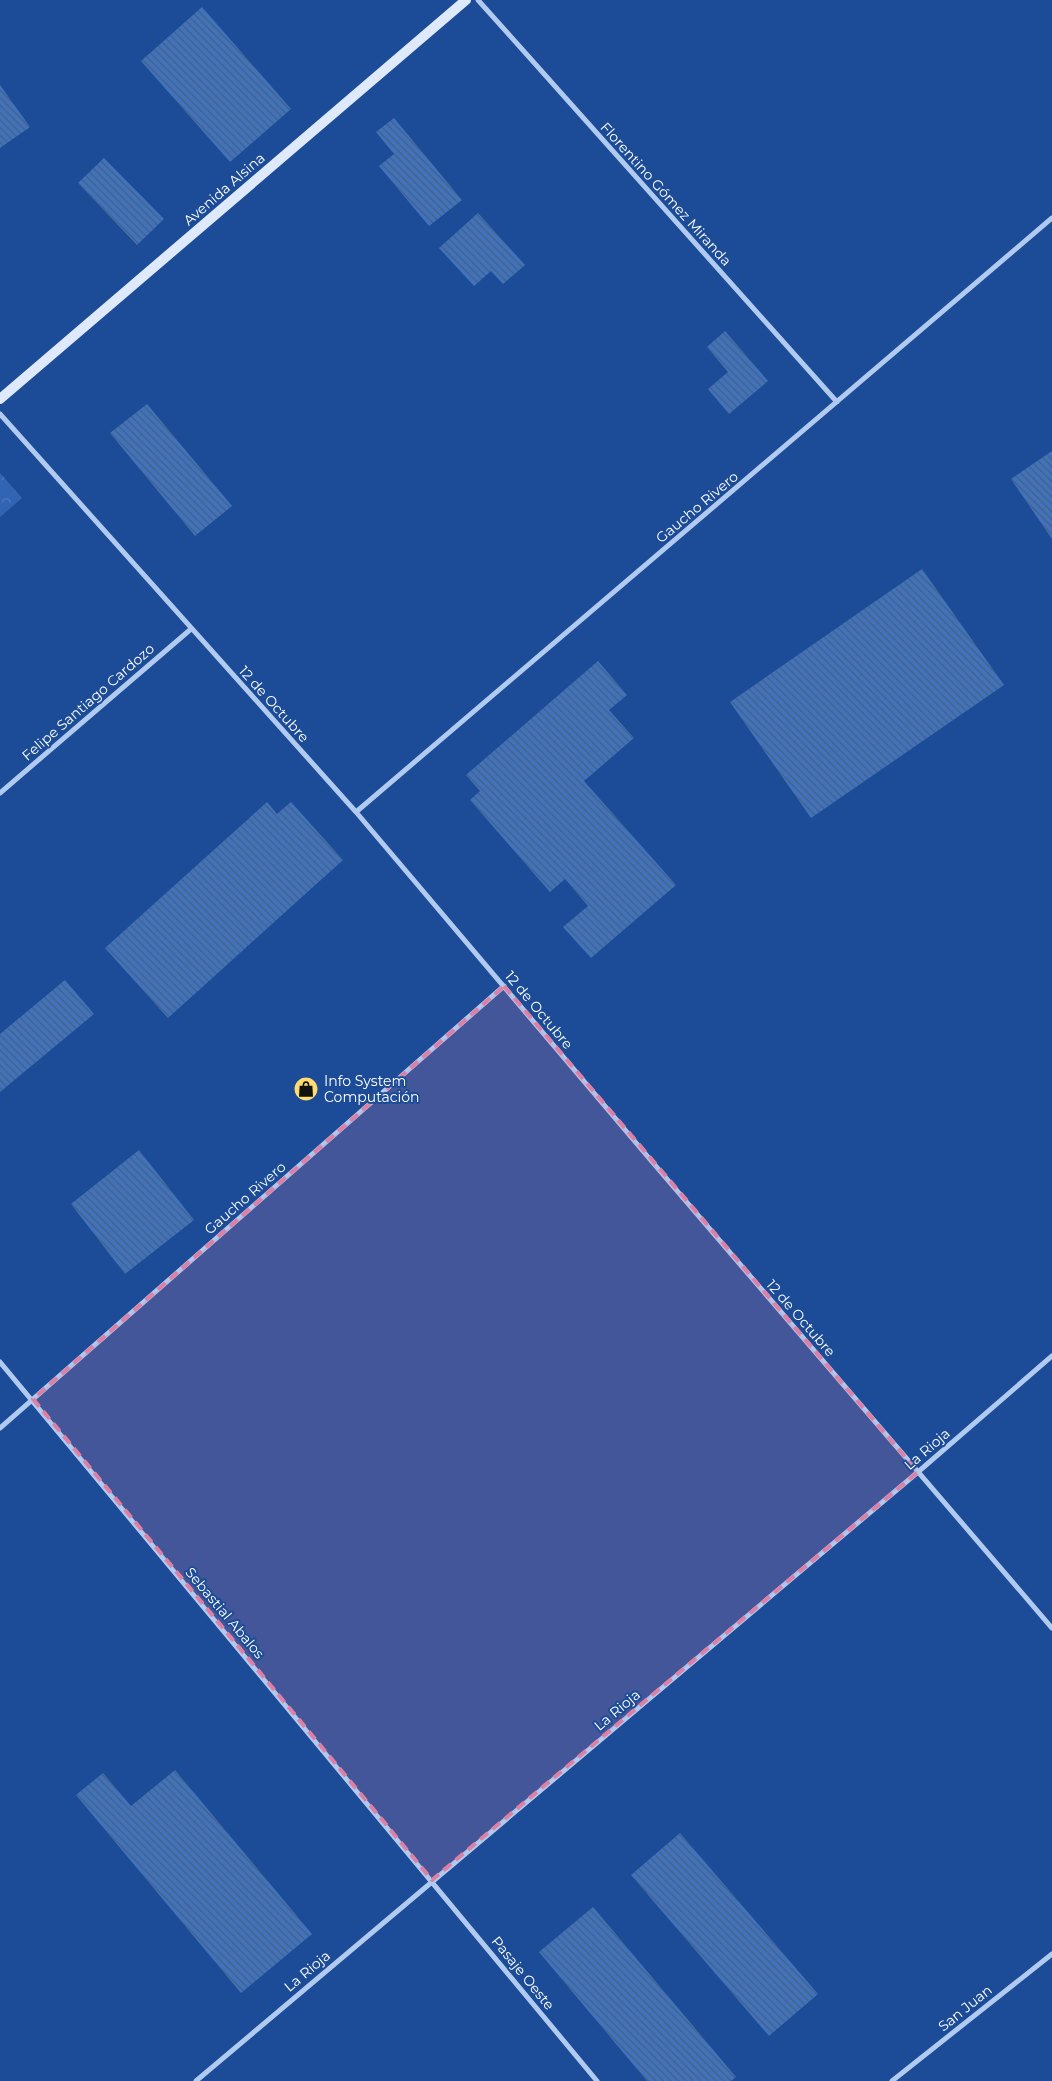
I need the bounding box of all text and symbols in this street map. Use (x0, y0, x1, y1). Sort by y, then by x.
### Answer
street label: Florentino Gómez Miranda (597, 118, 735, 270)
street label: Avenida Alsina (179, 149, 269, 229)
street label: Gaucho Rivero (652, 467, 742, 547)
street label: Felipe Santiago Cardozo (18, 639, 158, 764)
street label: 12 de Octubre (235, 662, 313, 746)
street label: 12 de Octubre (501, 967, 577, 1053)
place label: Info System Computación (324, 1072, 420, 1106)
shop icon: Info System Computación (293, 1076, 319, 1102)
street label: Gaucho Rivero (201, 1158, 290, 1238)
street label: 12 de Octubre (763, 1276, 839, 1360)
street label: La Rioja (900, 1424, 954, 1474)
street label: Sebastial Abalos (182, 1564, 269, 1663)
street label: La Rioja (590, 1685, 644, 1735)
street label: Pasaje Oeste (488, 1932, 558, 2014)
street label: La Rioja (280, 1946, 334, 1996)
street label: San Juan (934, 1981, 996, 2035)

